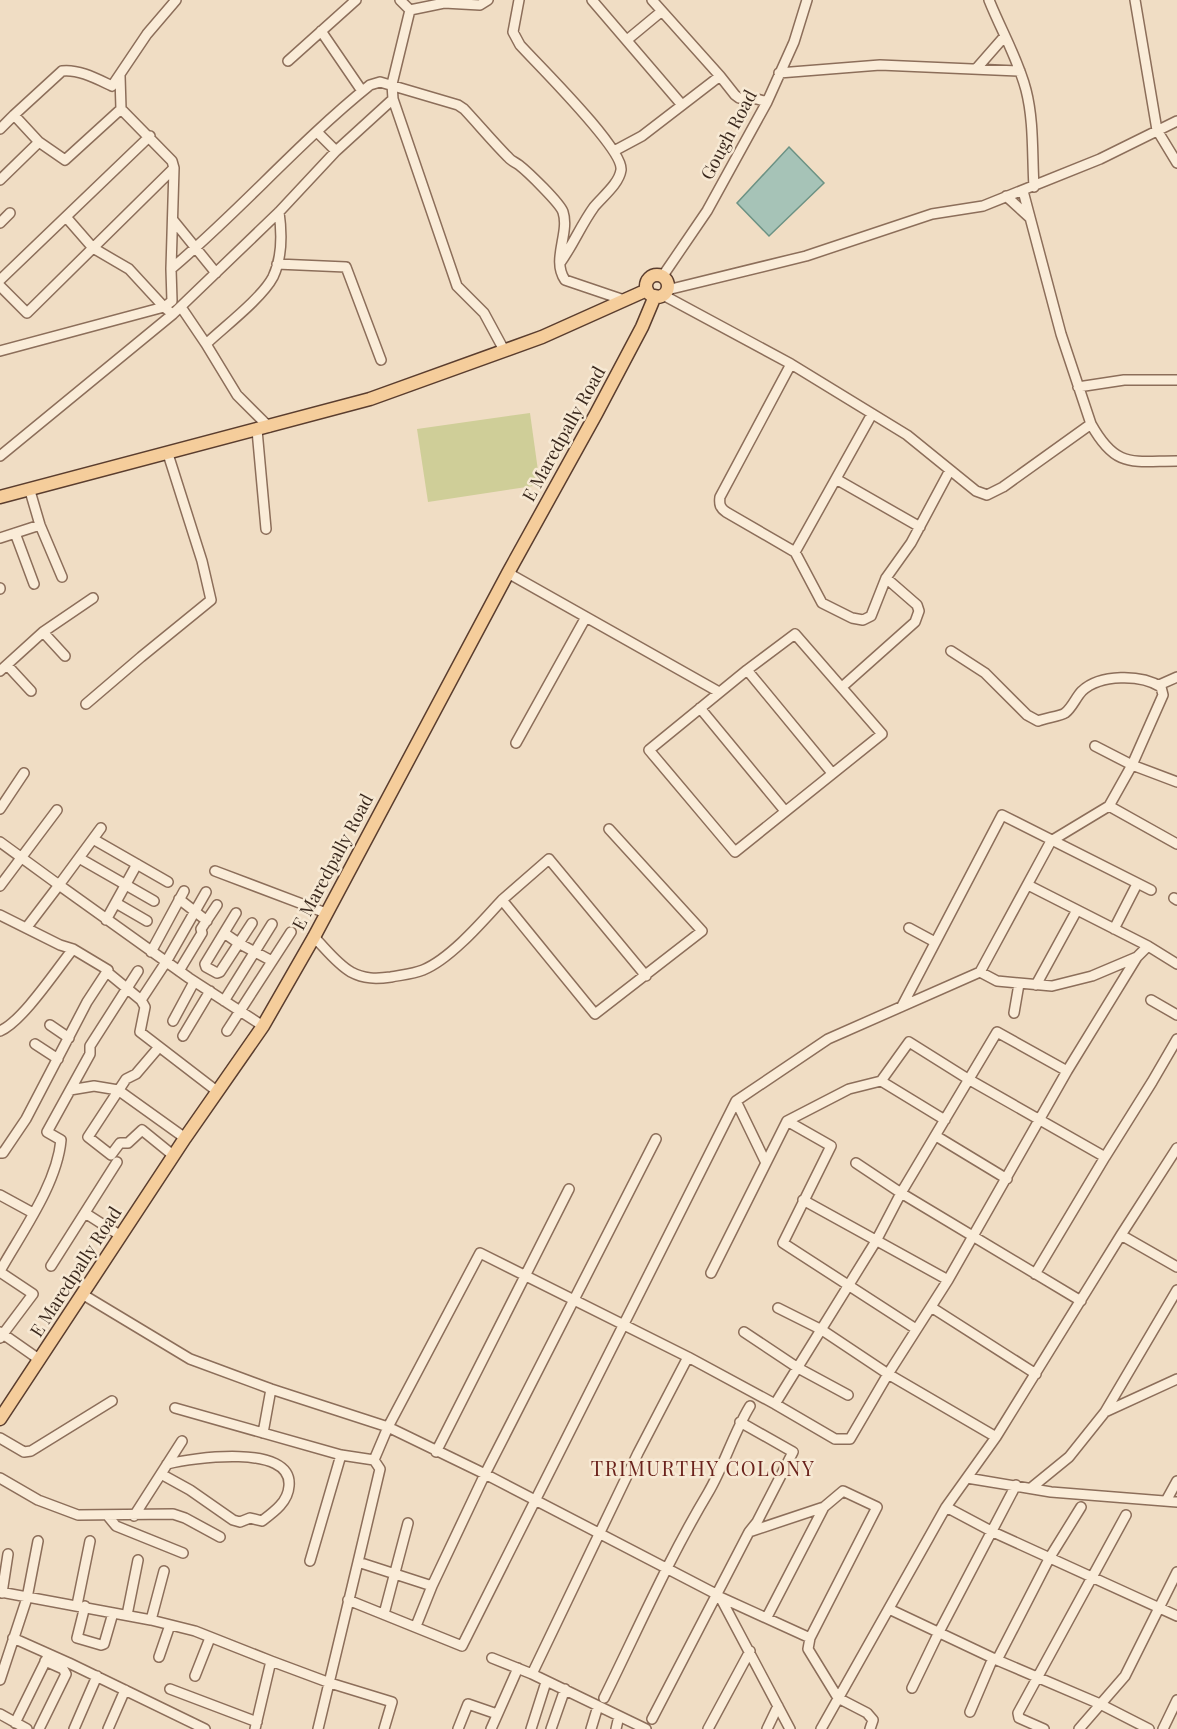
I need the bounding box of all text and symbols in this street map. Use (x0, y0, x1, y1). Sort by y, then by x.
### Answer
street label: Gough Road (694, 85, 762, 184)
street label: E Maredpally Road (516, 361, 610, 505)
street label: E Maredpally Road (286, 789, 378, 934)
street label: E Maredpally Road (24, 1201, 127, 1341)
district label: TRIMURTHY COLONY (591, 1454, 815, 1481)

